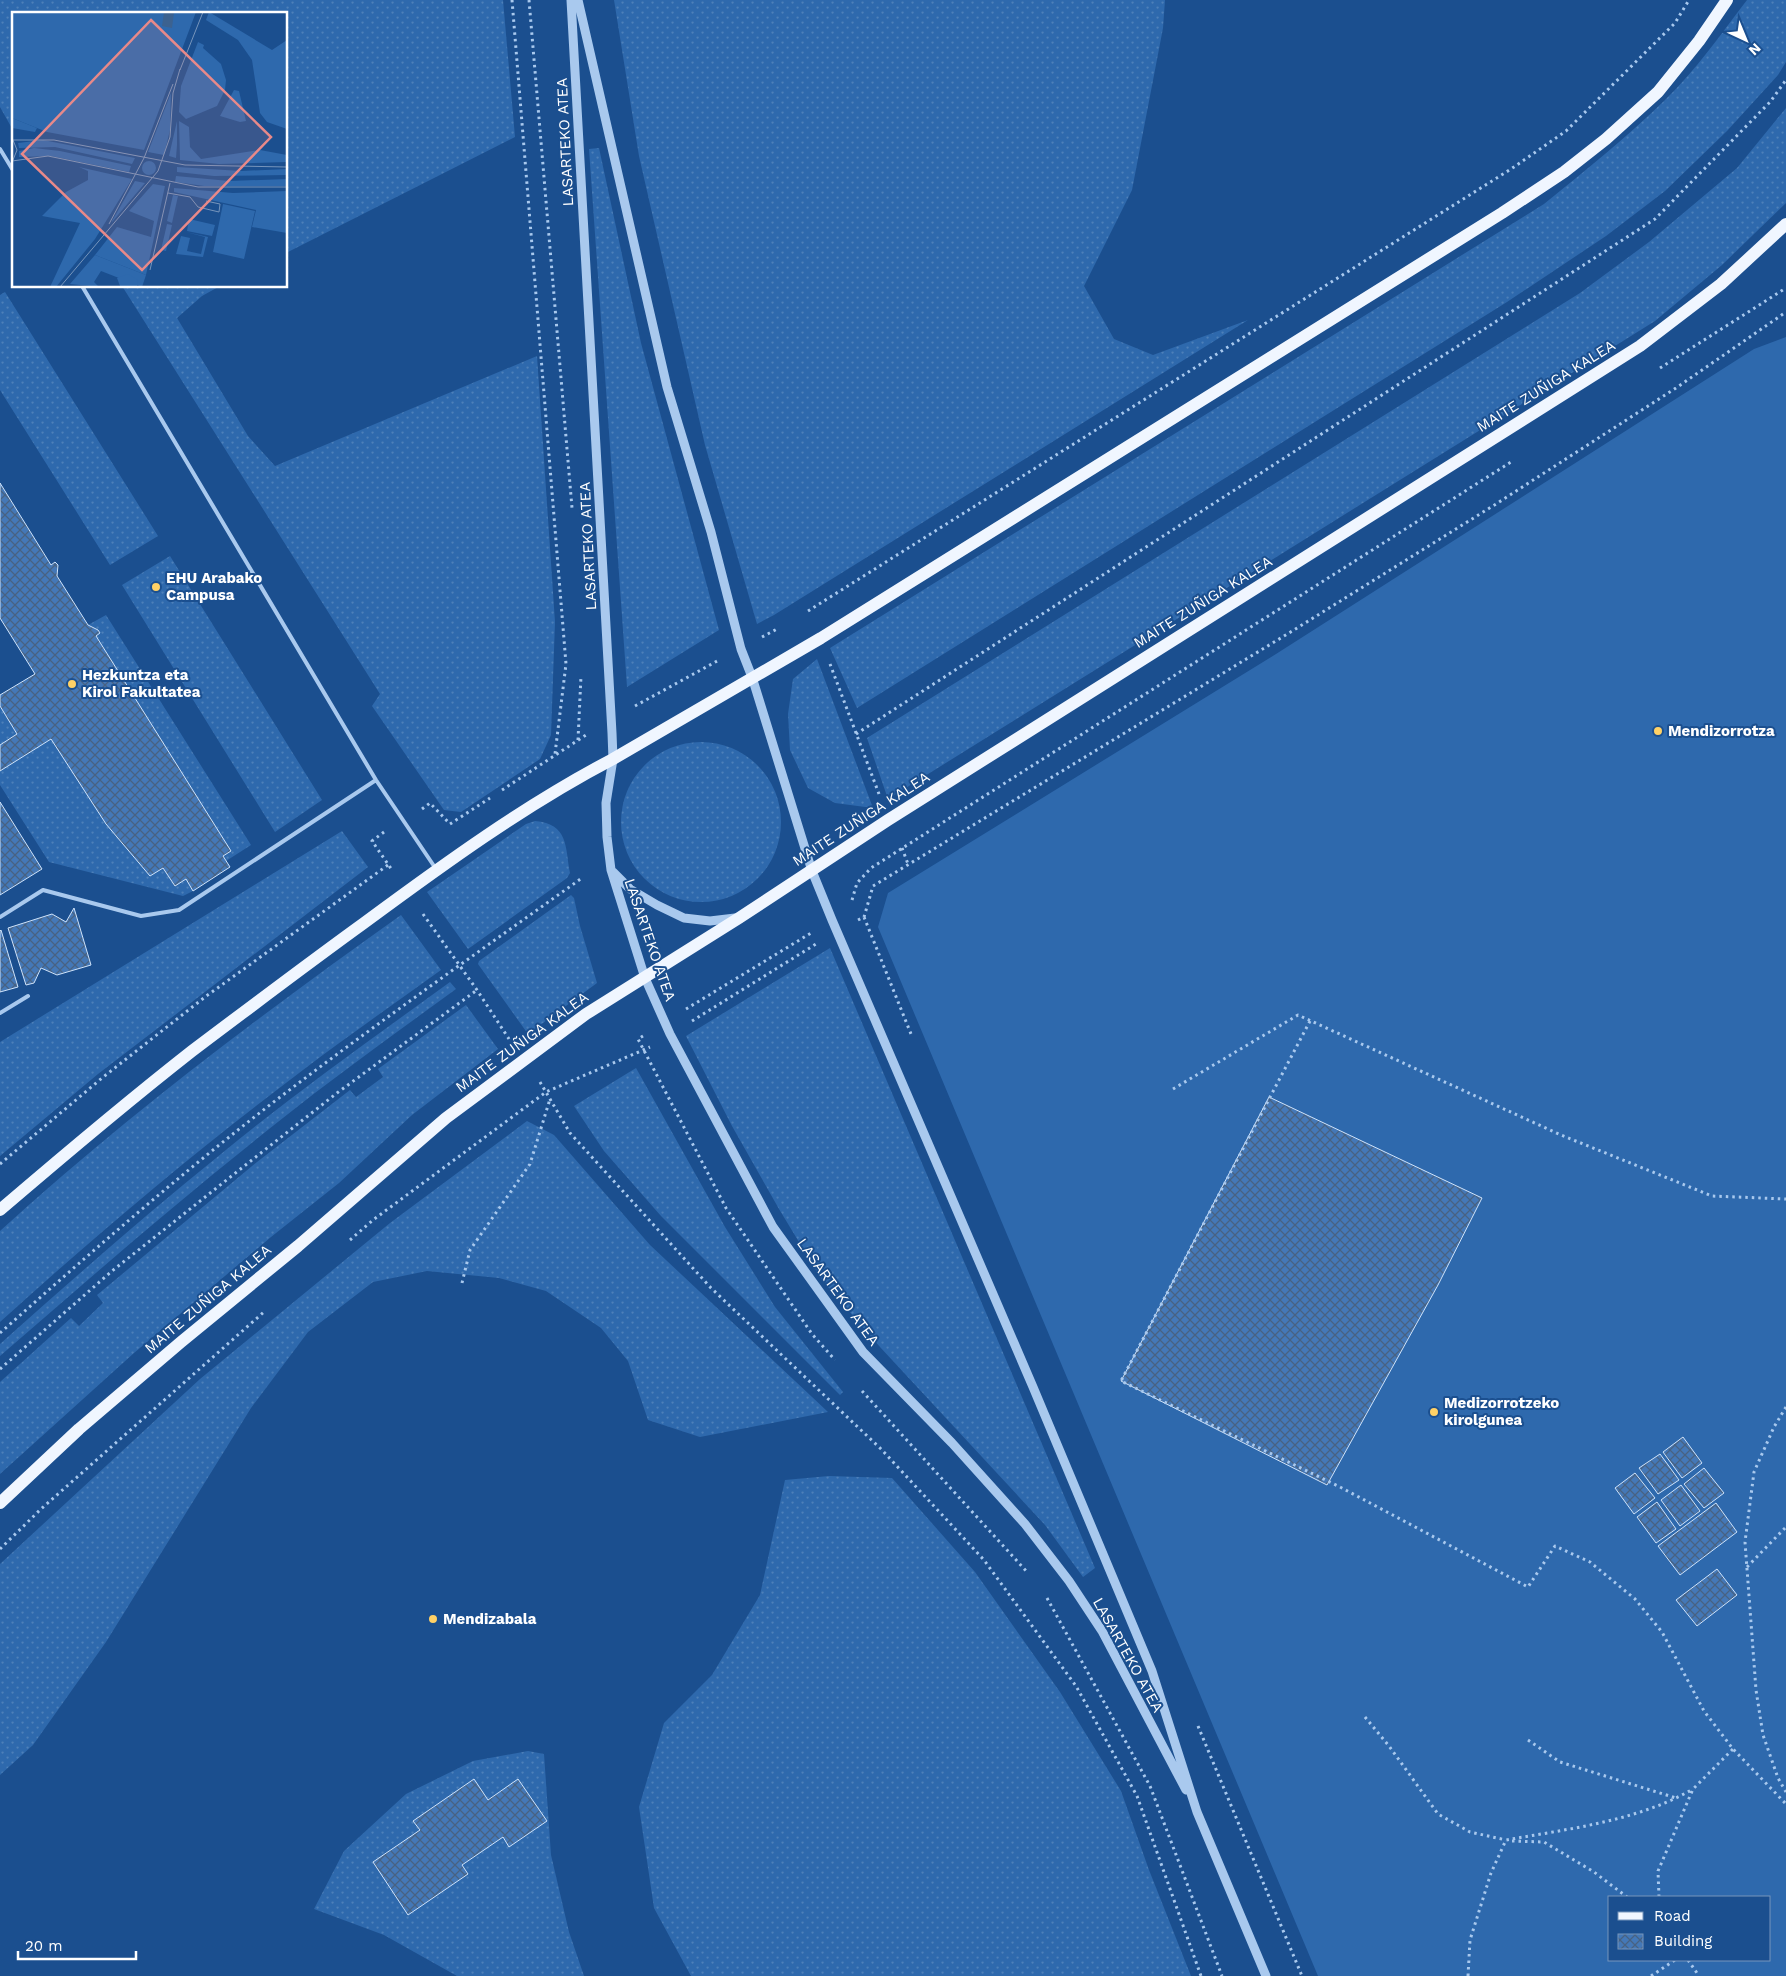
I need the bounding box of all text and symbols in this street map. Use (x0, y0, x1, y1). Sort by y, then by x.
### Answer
inset map (12, 12, 288, 288)
north arrow (1721, 15, 1771, 65)
text: N (1746, 40, 1764, 59)
street label: LASARTEKO ATEA (553, 77, 577, 207)
street label: MAITE ZUÑIGA KALEA (1473, 336, 1619, 436)
street label: LASARTEKO ATEA (576, 481, 600, 611)
street label: MAITE ZUÑIGA KALEA (1130, 552, 1276, 652)
place label: EHU Arabako Campusa (166, 569, 262, 604)
marker: EHU Arabako Campusa (150, 581, 162, 593)
place label: Hezkuntza eta Kirol Fakultatea (82, 666, 201, 701)
marker: Hezkuntza eta Kirol Fakultatea (66, 678, 78, 690)
place label: Mendizorrotza (1668, 722, 1775, 740)
marker: Mendizorrotza (1652, 725, 1664, 737)
street label: MAITE ZUÑIGA KALEA (789, 768, 933, 870)
street label: LASARTEKO ATEA (621, 876, 679, 1004)
street label: MAITE ZUÑIGA KALEA (452, 988, 592, 1096)
street label: LASARTEKO ATEA (793, 1235, 883, 1349)
street label: MAITE ZUÑIGA KALEA (141, 1241, 275, 1357)
place label: Medizorrotzeko kirolgunea (1444, 1394, 1559, 1429)
marker: Medizorrotzeko kirolgunea (1428, 1406, 1440, 1418)
street label: LASARTEKO ATEA (1089, 1594, 1167, 1716)
place label: Mendizabala (443, 1610, 537, 1628)
marker: Mendizabala (427, 1613, 439, 1625)
legend (1608, 1896, 1771, 1961)
text: Road (1654, 1907, 1691, 1925)
scale bar (18, 1928, 135, 1960)
text: Building (1654, 1932, 1712, 1950)
text: 20 m (25, 1937, 63, 1955)

